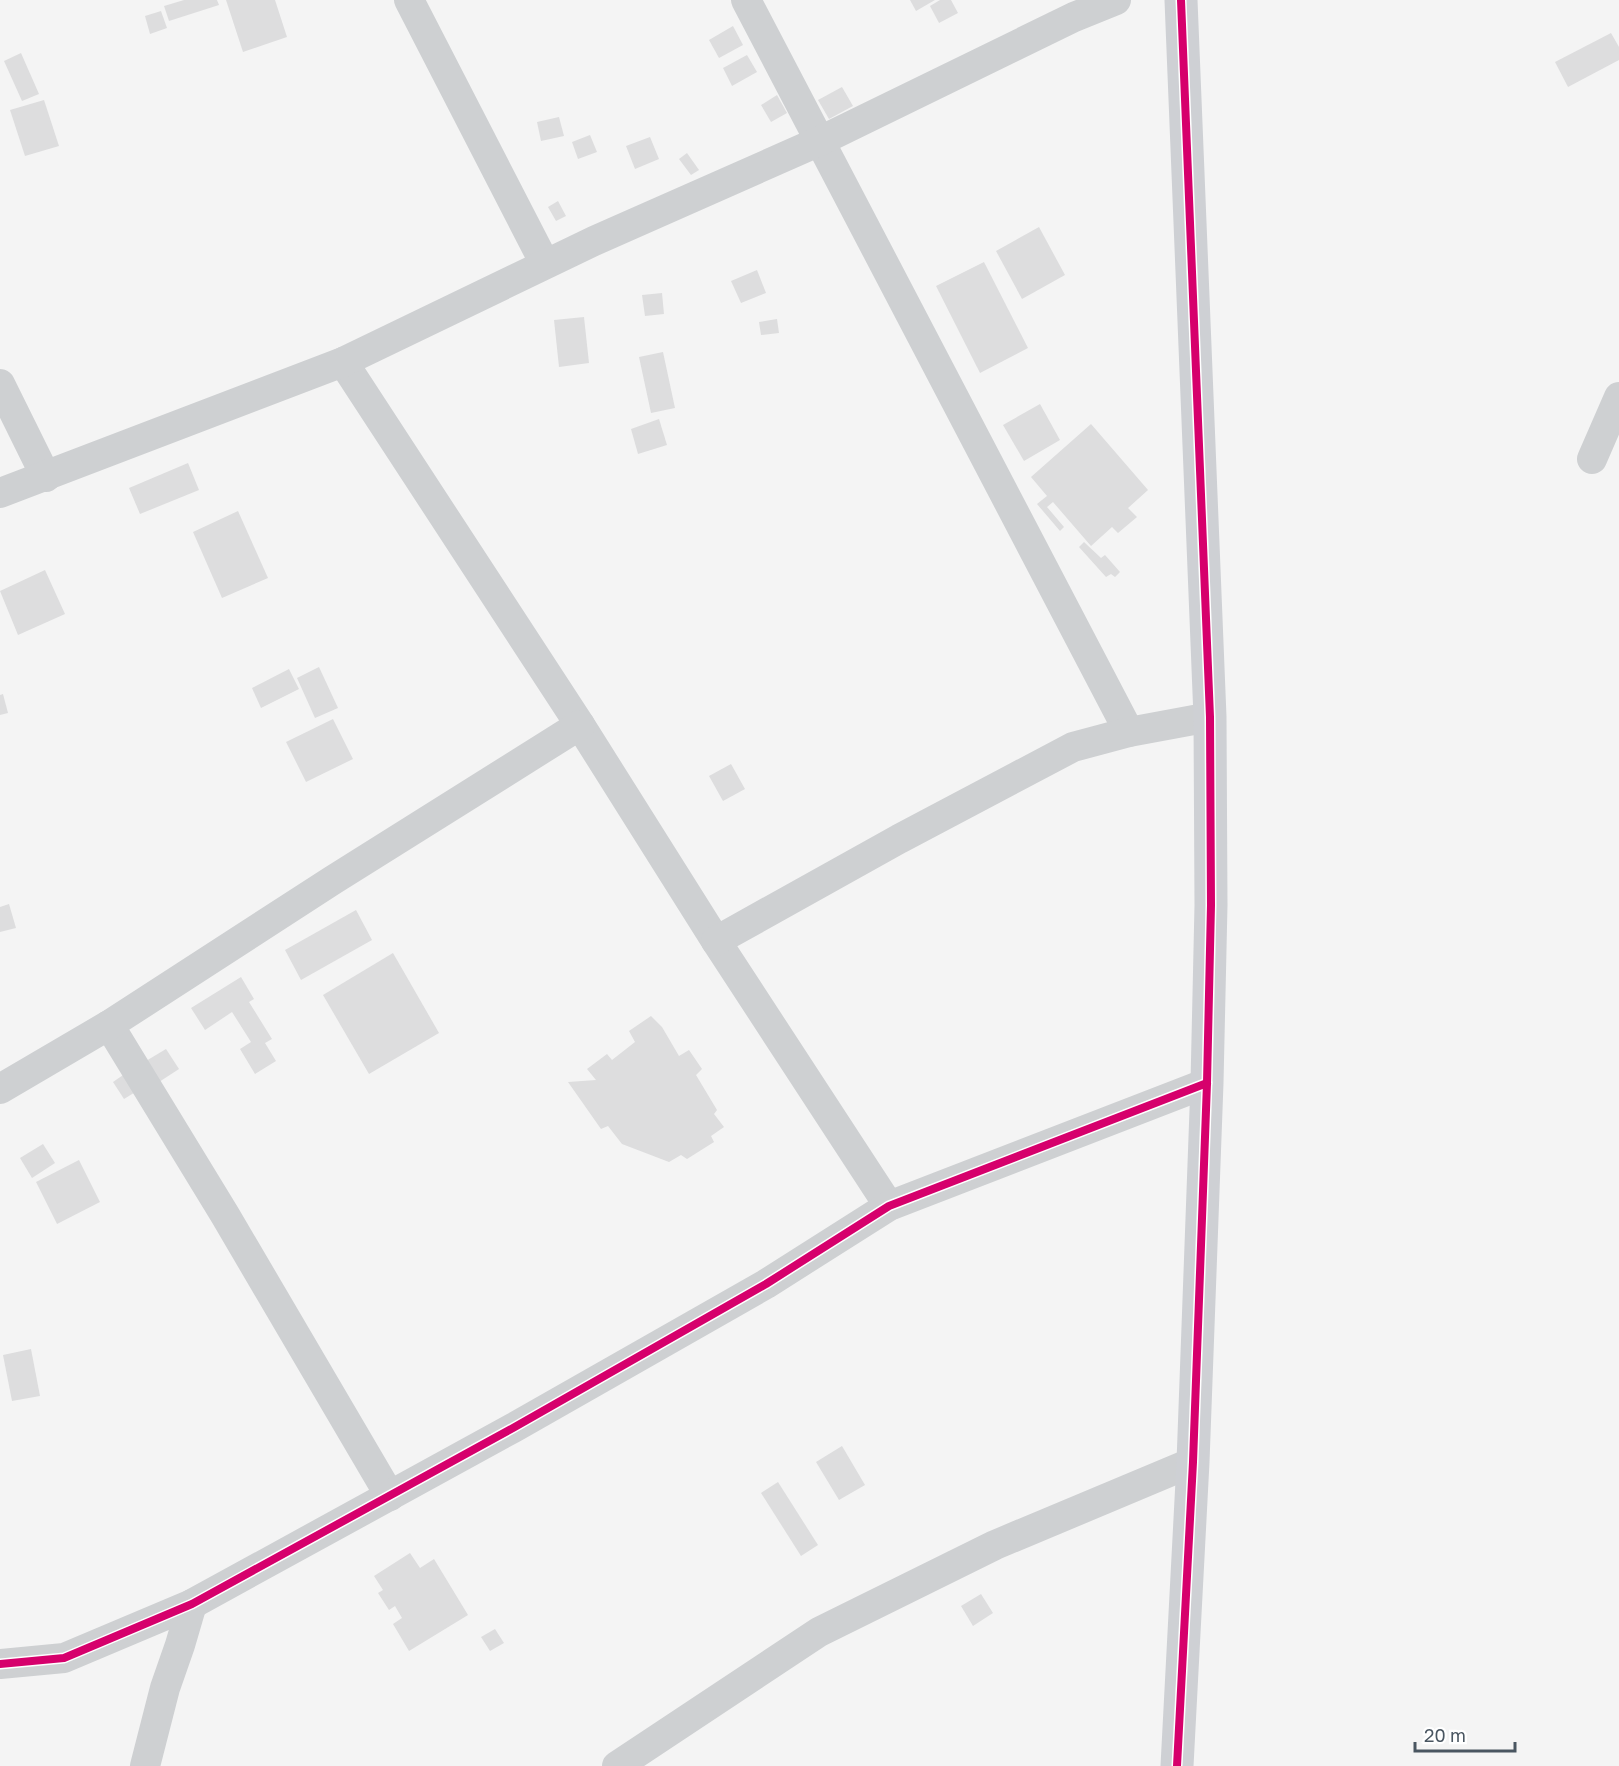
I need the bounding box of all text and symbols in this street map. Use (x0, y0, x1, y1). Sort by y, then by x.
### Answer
scale bar (1415, 1715, 1516, 1753)
text: 20 m (1424, 1724, 1466, 1746)

